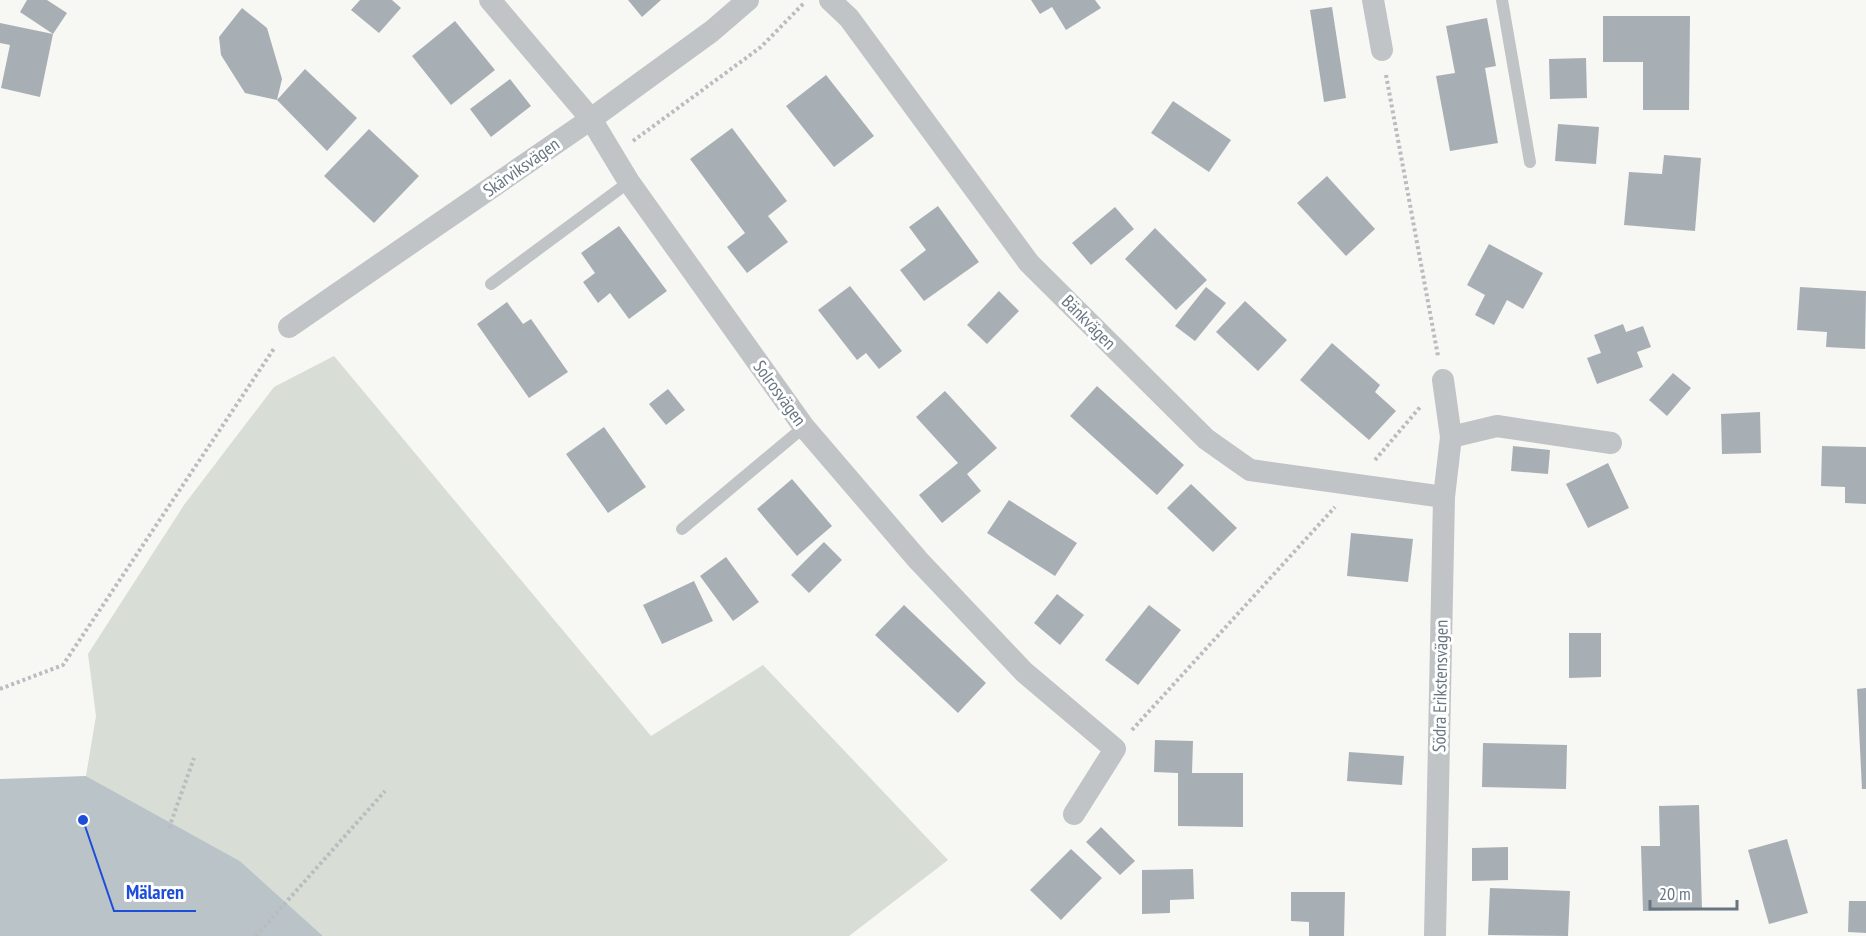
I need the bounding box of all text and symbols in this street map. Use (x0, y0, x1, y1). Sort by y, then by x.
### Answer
street label: Skärviksvägen (478, 132, 564, 202)
street label: Bänkvägen (1057, 290, 1121, 354)
street label: Solrosvägen (748, 356, 812, 430)
street label: Södra Erikstensvägen (1427, 620, 1453, 752)
callout: Mälaren (114, 873, 196, 911)
scale bar (1650, 873, 1737, 911)
text: Mälaren (126, 879, 184, 905)
text: 20 m (1659, 882, 1691, 905)

